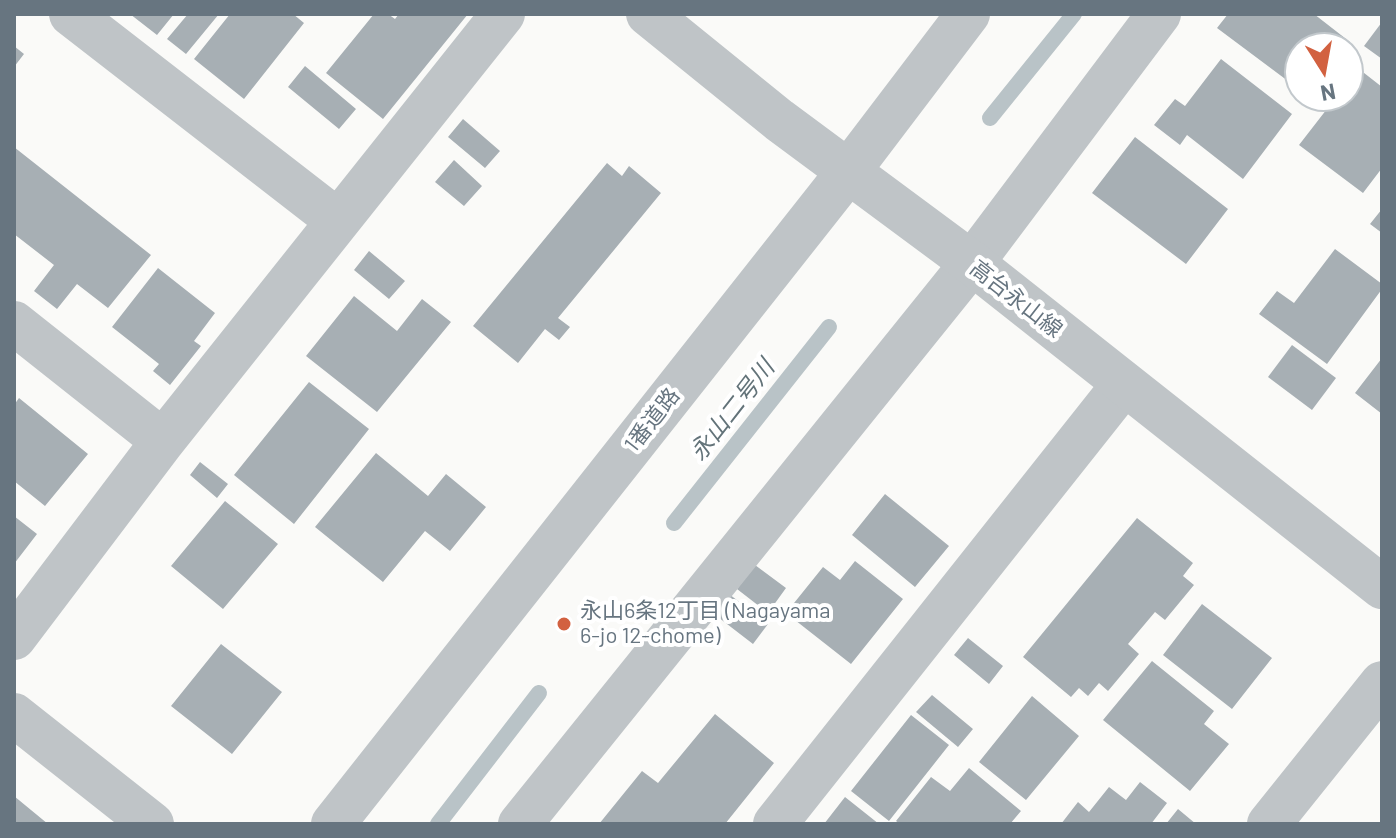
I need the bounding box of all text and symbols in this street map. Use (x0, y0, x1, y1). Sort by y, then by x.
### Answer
north arrow (1284, 32, 1364, 112)
text: N (1319, 79, 1338, 108)
street label: 高台永山線 (965, 255, 1067, 343)
water label: 永山二号川 (684, 354, 780, 466)
street label: 1番道路 (619, 383, 685, 457)
place label: 永山6条12丁目 (Nagayama 6-jo 12-chome) (580, 598, 831, 650)
marker: 永山6条12丁目 (Nagayama 6-jo 12-chome) (555, 615, 573, 633)

